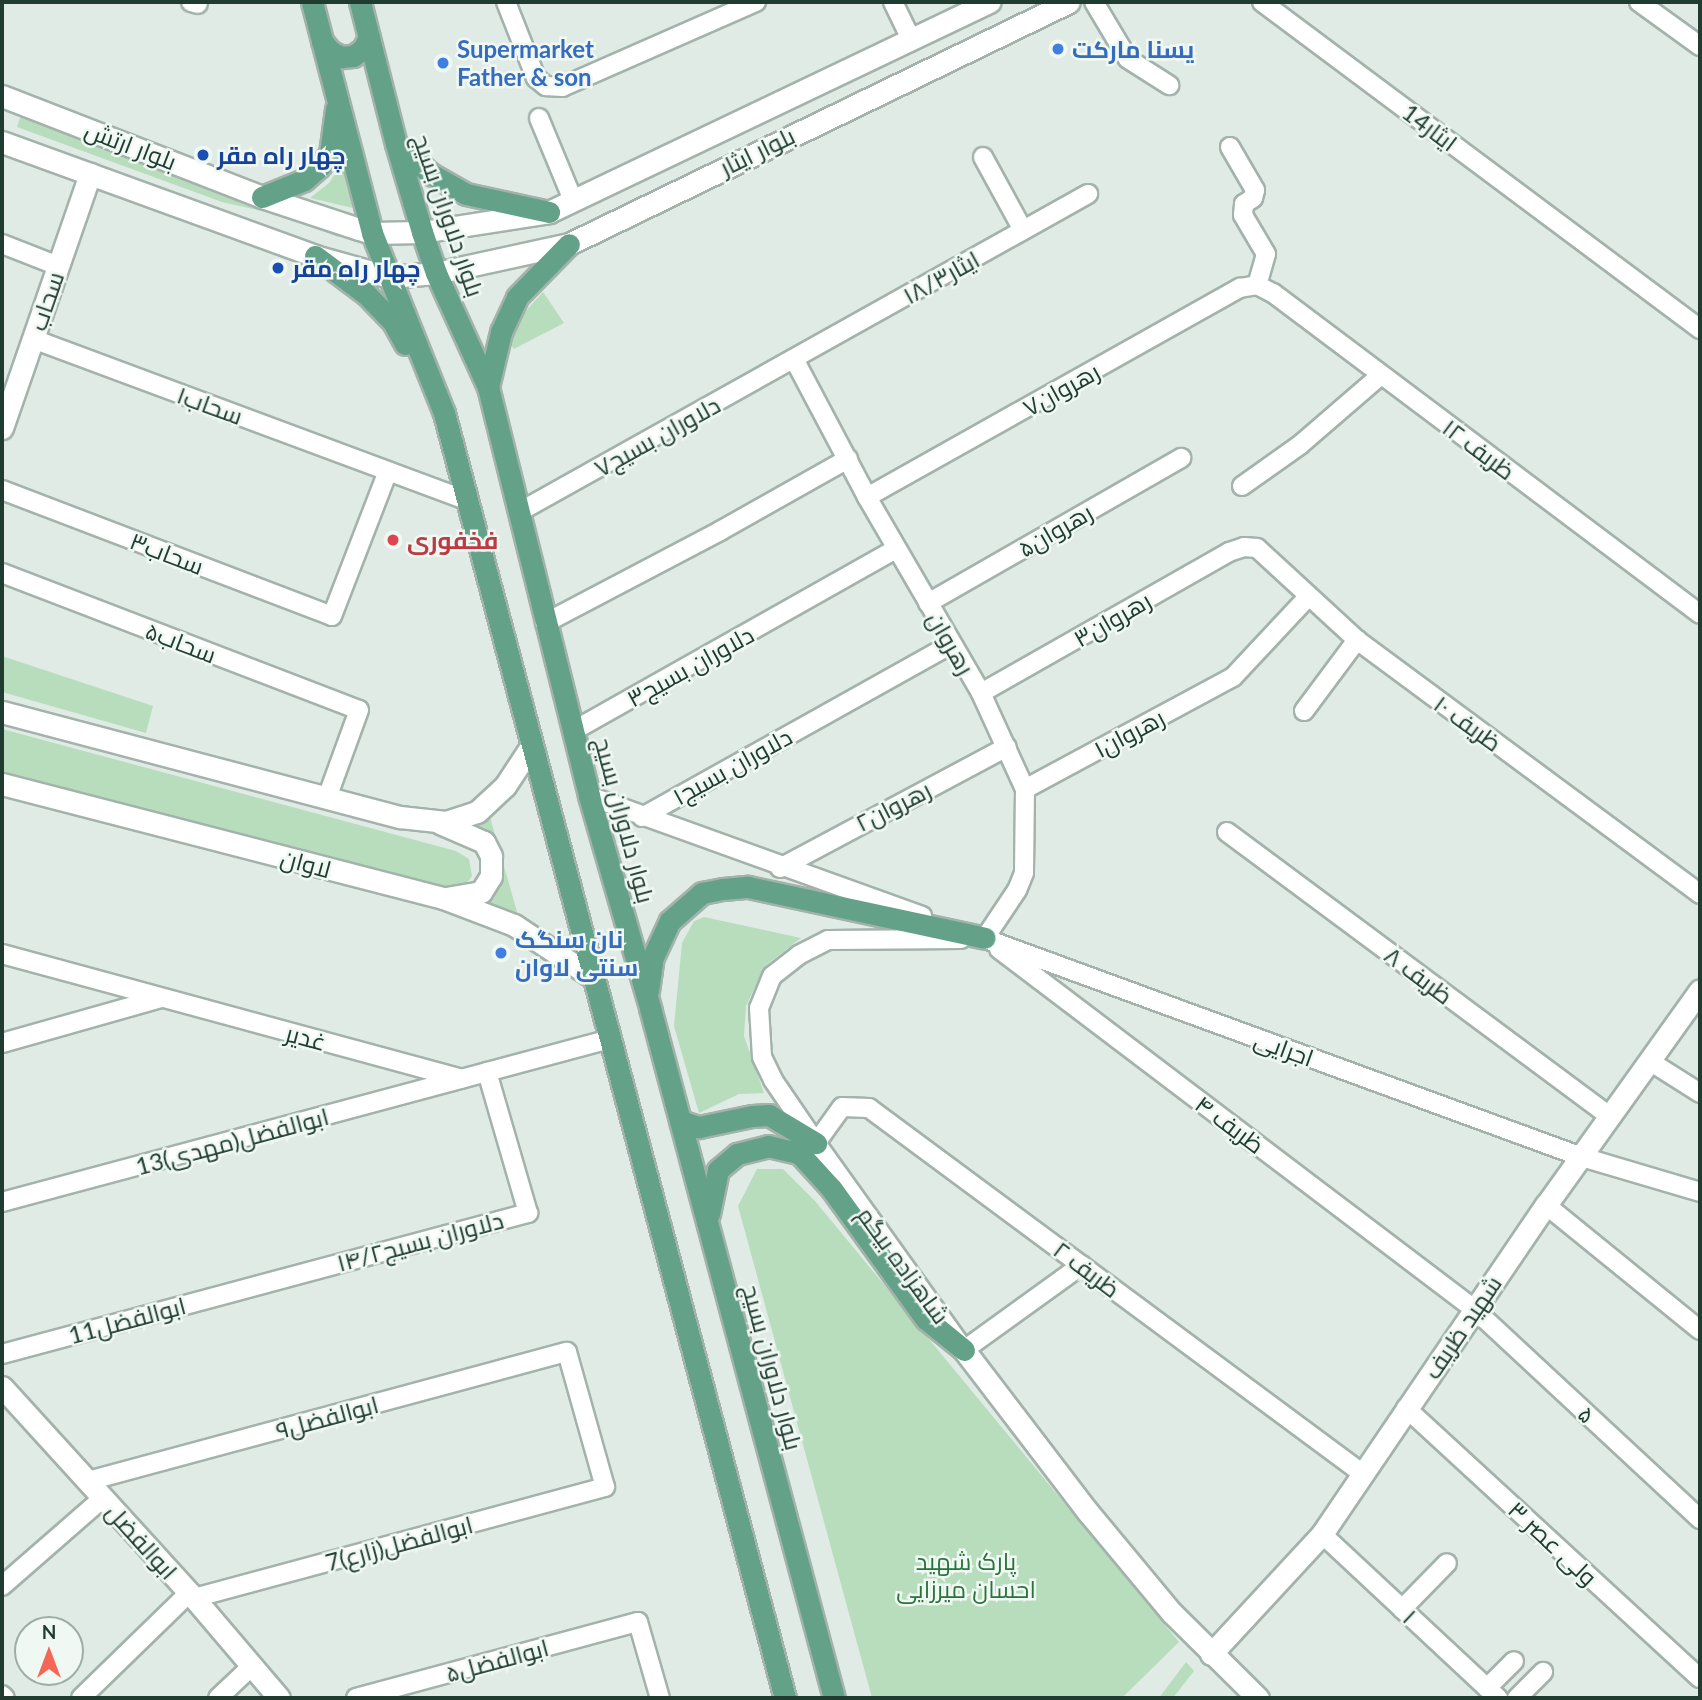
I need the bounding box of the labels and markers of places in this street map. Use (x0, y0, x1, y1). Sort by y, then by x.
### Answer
place label: Supermarket Father & son (457, 35, 594, 91)
place label: یسنا مارکت (1072, 35, 1194, 63)
marker: یسنا مارکت (1050, 41, 1066, 57)
marker: Supermarket Father & son (435, 55, 451, 71)
place label: چهار راه مقر (217, 141, 346, 169)
marker: چهار راه مقر (195, 147, 211, 163)
place label: چهار راه مقر‍ (292, 254, 421, 282)
marker: چهار راه مقر‍ (270, 260, 286, 276)
place label: فخفوری (407, 526, 498, 554)
marker: فخفوری (385, 532, 401, 548)
place label: نان سنگک سنتی لاوان (515, 925, 638, 981)
marker: نان سنگک سنتی لاوان (493, 945, 509, 961)

